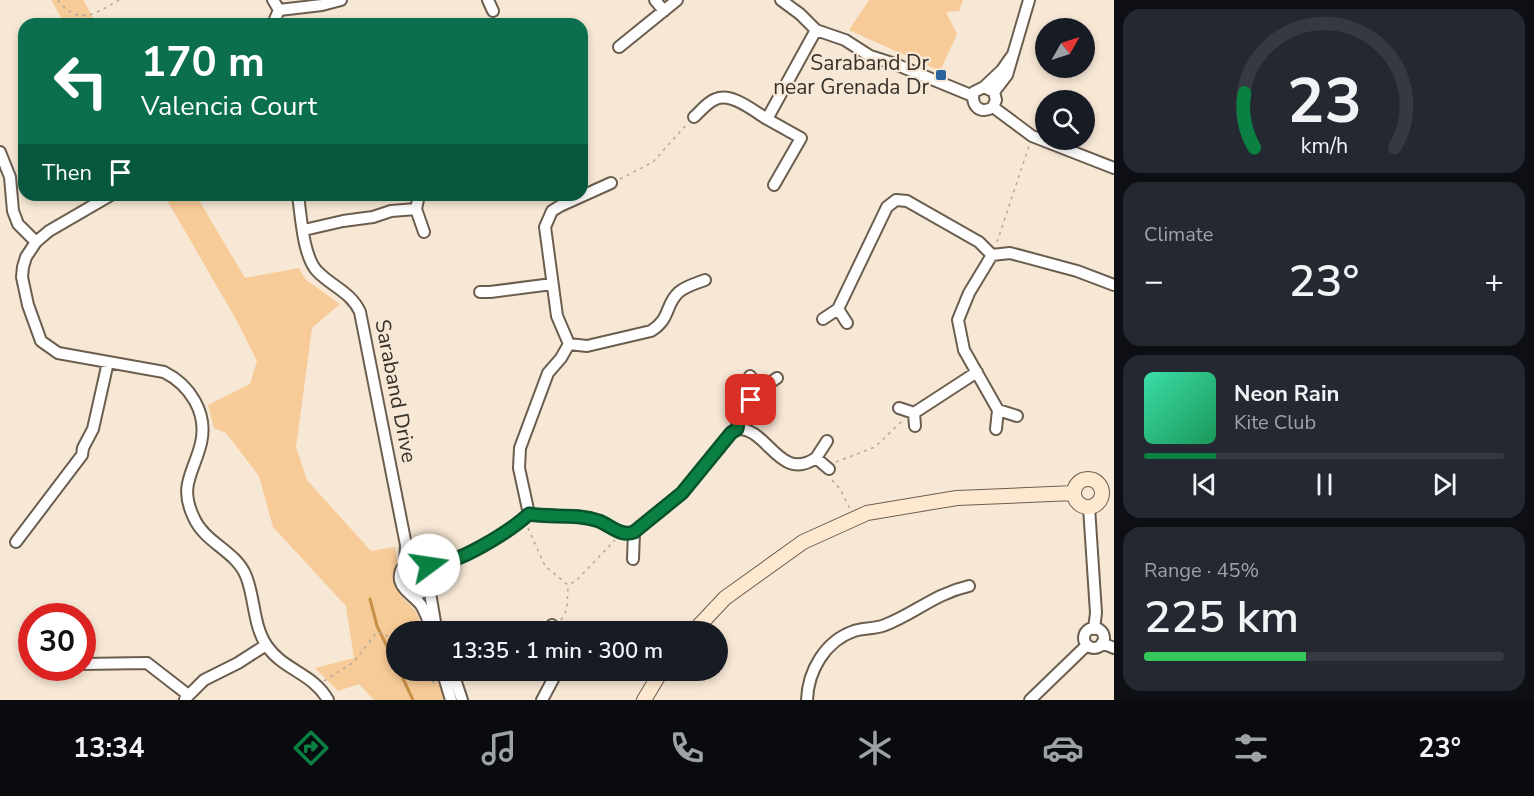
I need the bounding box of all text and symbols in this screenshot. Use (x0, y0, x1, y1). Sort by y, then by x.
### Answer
north arrow (1035, 18, 1095, 78)
map controls (1035, 18, 1095, 150)
text: 170 m (141, 34, 265, 91)
icon: left (42, 42, 120, 120)
place label: Saraband Dr near Grenada Dr (773, 49, 929, 101)
text: 23 (1287, 59, 1361, 144)
marker: Saraband Dr near Grenada Dr (934, 68, 948, 82)
text: Valencia Court (141, 88, 317, 125)
button: search (1035, 90, 1095, 150)
text: km/h (1300, 131, 1348, 161)
icon: arrive (104, 156, 137, 189)
text: Then (42, 158, 92, 188)
text: Climate (1144, 221, 1213, 248)
text: 23° (1289, 251, 1359, 312)
text: − (1144, 259, 1164, 304)
text: + (1484, 259, 1504, 304)
street label: Saraband Drive (368, 317, 424, 465)
pin (725, 374, 776, 425)
text: Neon Rain (1234, 379, 1339, 409)
icon: arrive (734, 383, 767, 416)
text: Kite Club (1234, 409, 1316, 436)
icon: previous (1188, 468, 1221, 501)
icon: pause (1308, 468, 1341, 501)
icon: next (1428, 468, 1461, 501)
position arrow (397, 533, 461, 597)
text: Range · 45% (1144, 557, 1259, 584)
text: 225 km (1144, 587, 1299, 648)
speed limit sign: 30 (18, 603, 96, 681)
text: 13:35 · 1 min · 300 m (451, 636, 663, 666)
icon: directions (290, 727, 332, 769)
icon: music (478, 727, 520, 769)
icon: phone (666, 727, 708, 769)
icon: climate (854, 727, 896, 769)
icon: car (1042, 727, 1084, 769)
icon: filters (1230, 727, 1272, 769)
text: 13:34 (73, 730, 144, 767)
text: 23° (1418, 730, 1461, 767)

